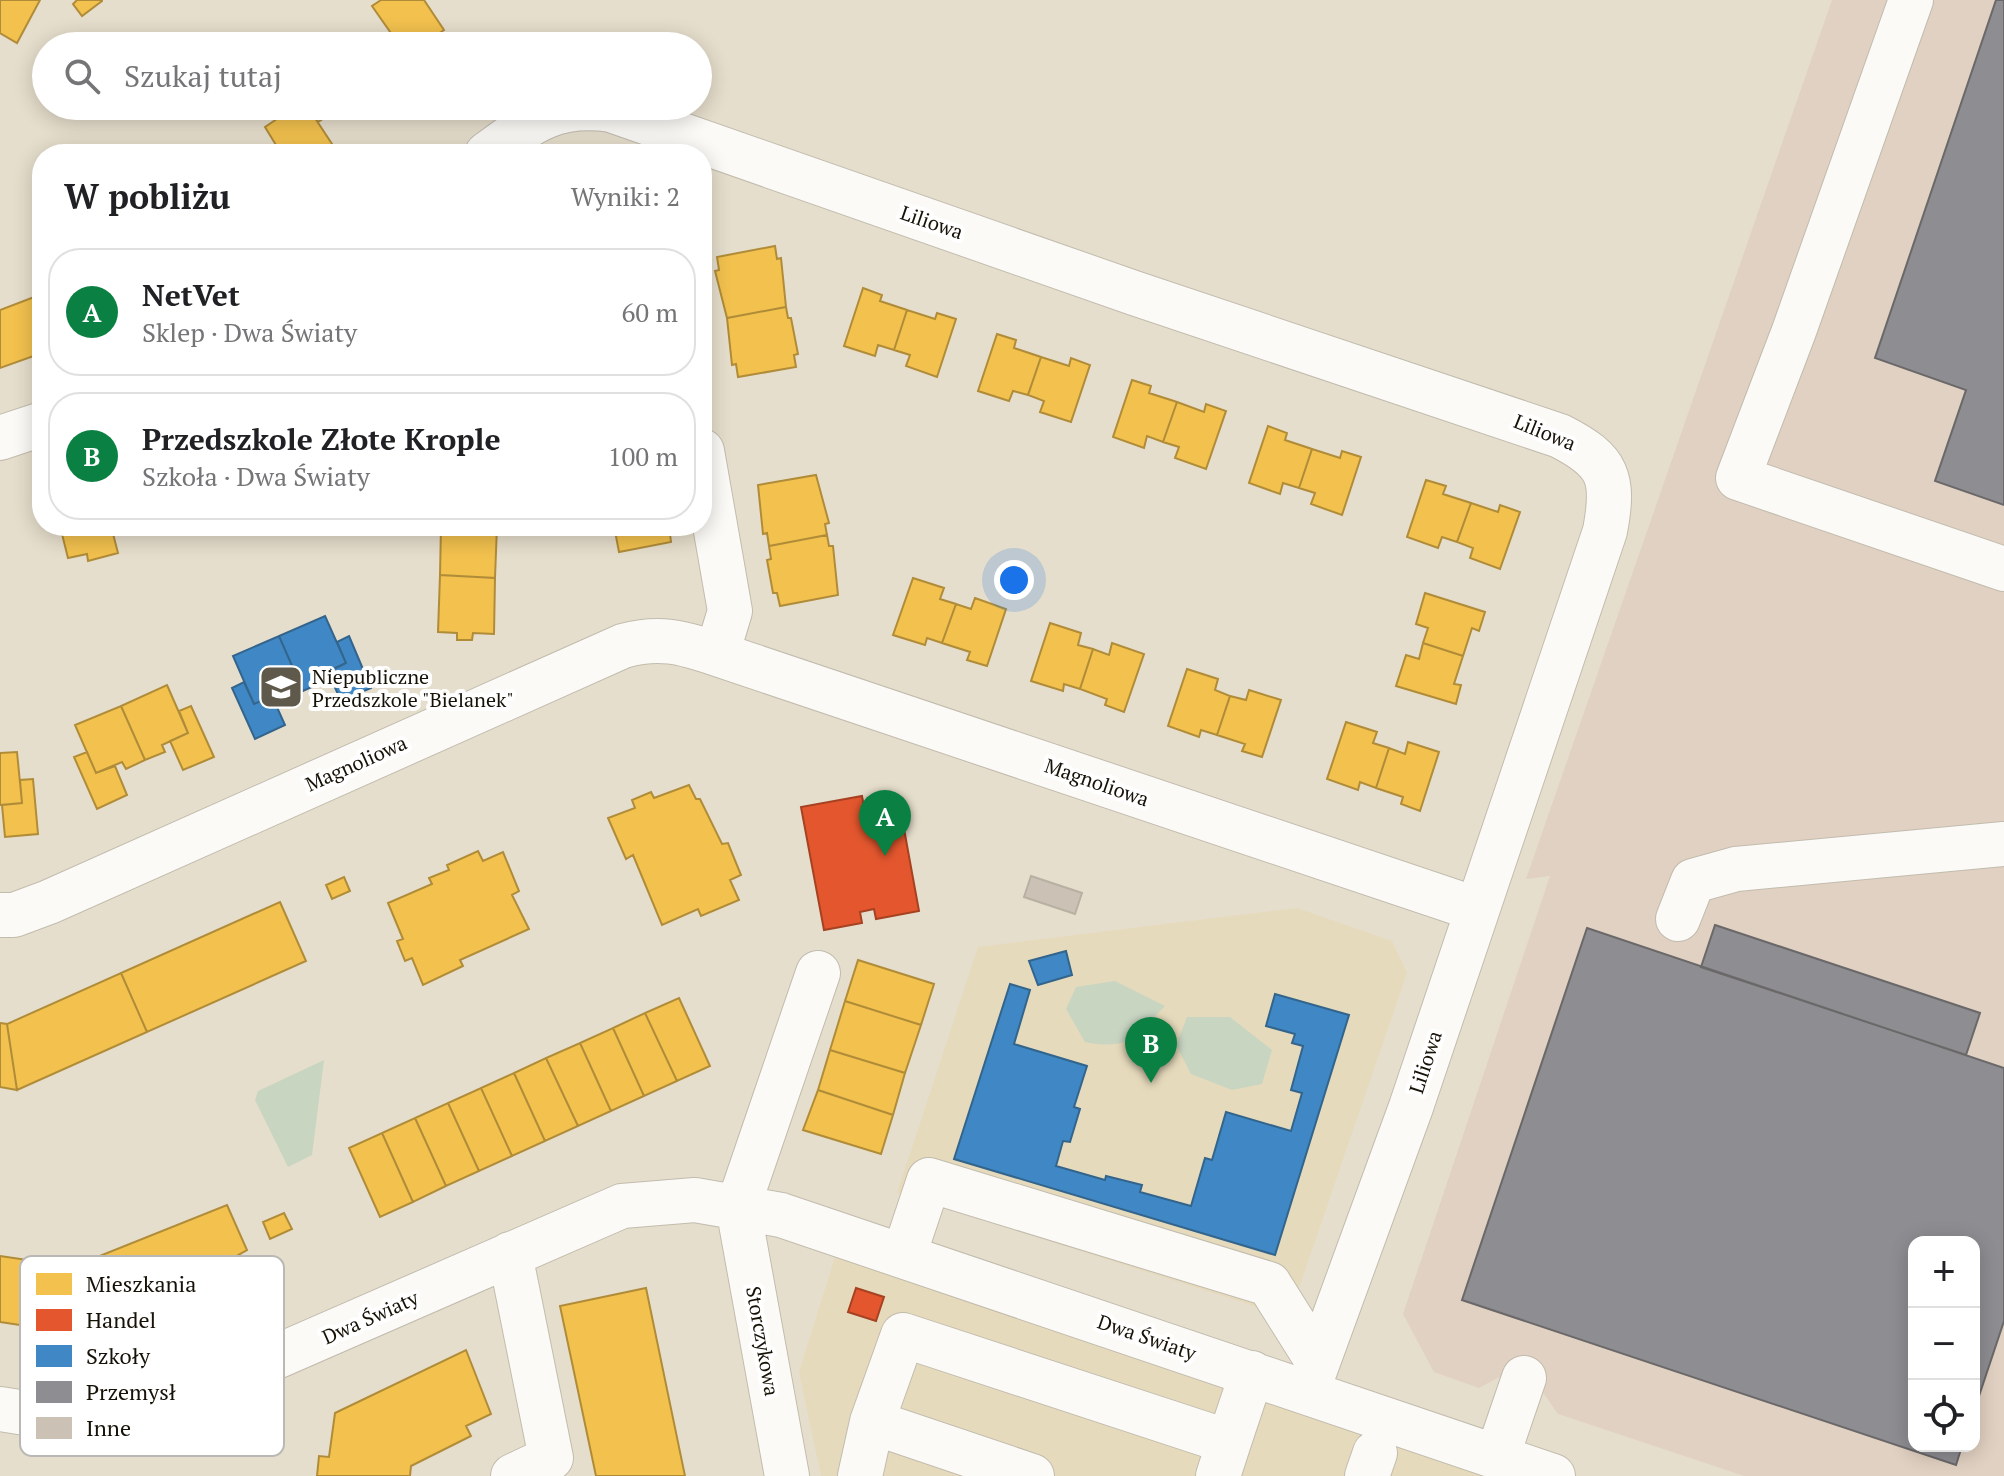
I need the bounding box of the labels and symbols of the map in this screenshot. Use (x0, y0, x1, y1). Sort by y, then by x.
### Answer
street label: Liliowa (897, 199, 967, 245)
street label: Liliowa (1510, 407, 1580, 457)
your location (994, 560, 1034, 600)
school or university icon: Niepubliczne Przedszkole "Bielanek" (257, 663, 305, 711)
place label: Niepubliczne Przedszkole "Bielanek" (312, 663, 514, 713)
street label: Magnoliowa (301, 729, 411, 797)
street label: Magnoliowa (1041, 752, 1153, 812)
pin: A (859, 790, 911, 856)
pin: B (1125, 1017, 1177, 1083)
street label: Liliowa (1402, 1027, 1448, 1097)
legend (20, 1256, 284, 1456)
text: Mieszkania (86, 1269, 196, 1298)
street label: Dwa Światy (318, 1283, 423, 1350)
street label: Storczykowa (740, 1284, 786, 1398)
text: Handel (86, 1305, 156, 1334)
street label: Dwa Światy (1094, 1308, 1201, 1367)
text: Szkoły (86, 1341, 151, 1370)
text: Przemysł (86, 1377, 176, 1406)
text: Inne (86, 1413, 131, 1442)

